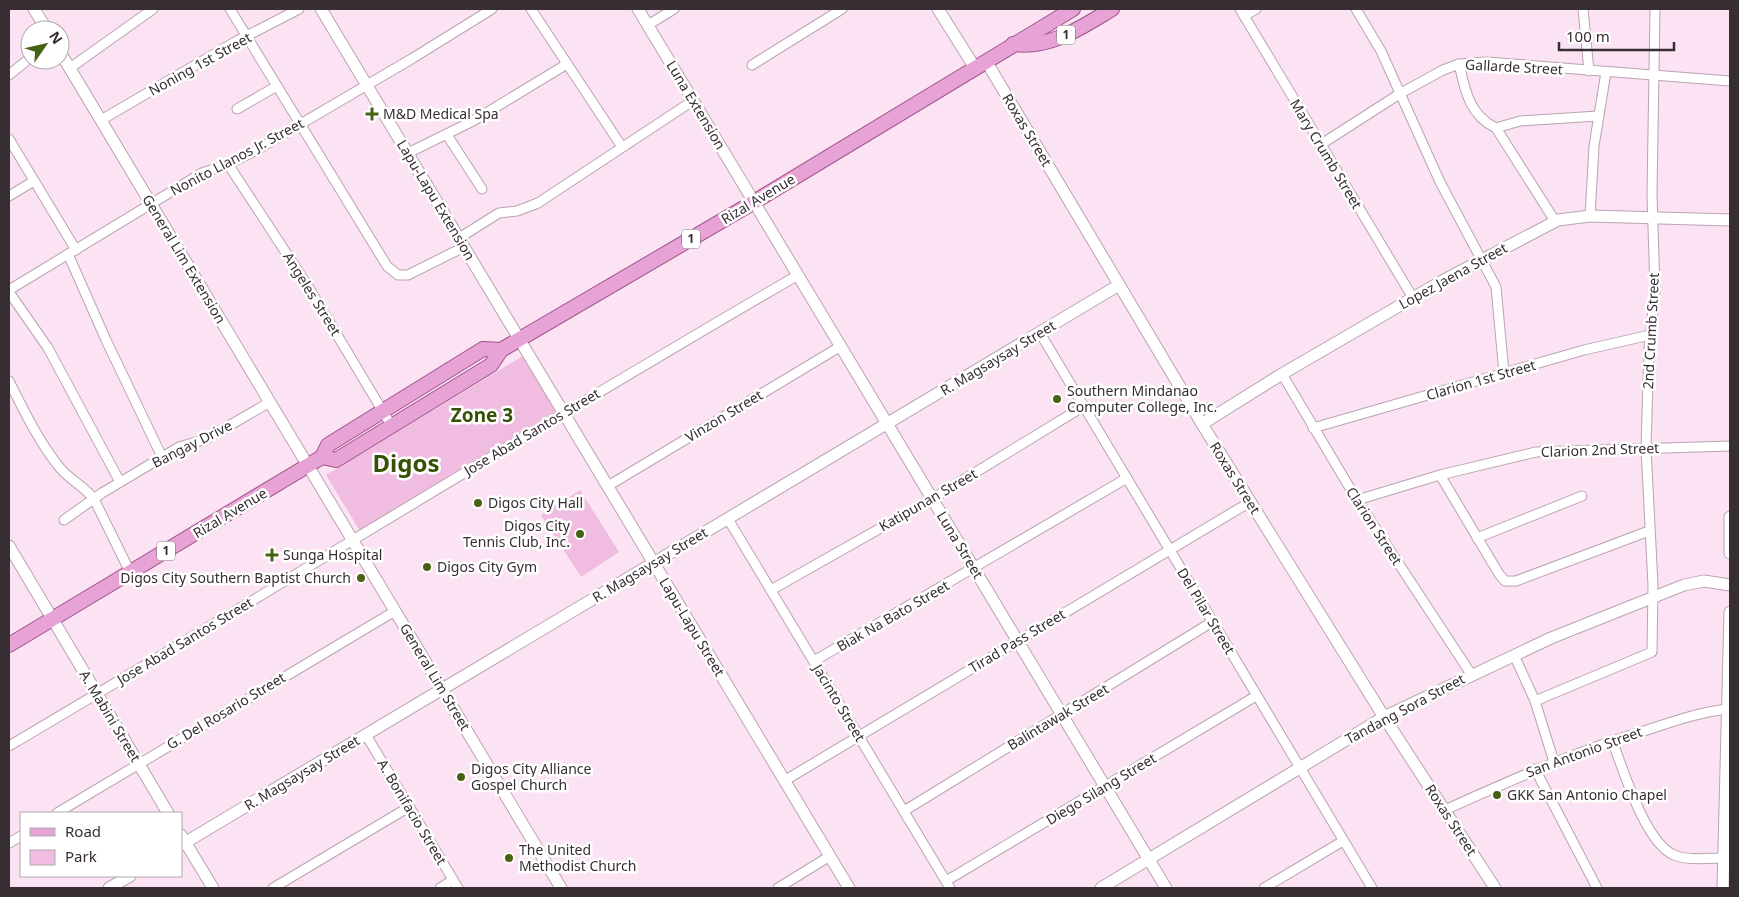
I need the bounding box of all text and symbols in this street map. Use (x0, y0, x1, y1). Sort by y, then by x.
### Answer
north arrow (20, 20, 70, 70)
scale bar (1559, 20, 1674, 52)
road number: 1 (1057, 26, 1075, 44)
text: 100 m (1566, 26, 1610, 46)
text: N (45, 27, 67, 47)
street label: Noning 1st Street (145, 27, 255, 100)
street label: Gallarde Street (1465, 54, 1563, 79)
street label: Luna Extension (662, 57, 730, 153)
street label: Roxas Street (998, 90, 1057, 170)
street label: Mary Crumb Street (1286, 95, 1367, 212)
place label: M&D Medical Spa (383, 104, 499, 123)
marker: M&D Medical Spa (365, 107, 379, 121)
street label: Nonito Llanos Jr. Street (167, 113, 307, 200)
street label: Lapu-Lapu Extension (393, 136, 480, 263)
street label: Rizal Avenue (717, 169, 798, 228)
street label: General Lim Extension (138, 191, 230, 327)
road number: 1 (682, 230, 700, 248)
street label: Lopez Jaena Street (1395, 238, 1510, 313)
street label: Angeles Street (279, 248, 346, 339)
street label: 2nd Crumb Street (1638, 272, 1663, 390)
street label: R. Magsaysay Street (937, 316, 1059, 400)
street label: Clarion 1st Street (1424, 355, 1538, 404)
place label: Southern Mindanao Computer College, Inc. (1067, 381, 1217, 416)
street label: Jose Abad Santos Street (459, 383, 603, 481)
street label: Vinzon Street (682, 385, 766, 446)
marker: Southern Mindanao Computer College, Inc. (1051, 393, 1063, 405)
district label: Zone 3 (451, 402, 513, 428)
street label: Bangay Drive (148, 415, 235, 472)
street label: Roxas Street (1206, 438, 1265, 517)
street label: Clarion 2nd Street (1540, 438, 1660, 461)
district label: Digos (373, 446, 439, 479)
street label: Katipunan Street (875, 464, 980, 535)
street label: Rizal Avenue (189, 483, 270, 542)
street label: Clarion Street (1342, 483, 1407, 568)
place label: Digos City Hall (488, 493, 583, 512)
marker: Digos City Hall (472, 497, 484, 509)
street label: Luna Street (933, 508, 988, 582)
place label: Digos City Tennis Club, Inc. (463, 516, 571, 551)
street label: R. Magsaysay Street (589, 523, 711, 607)
marker: Digos City Tennis Club, Inc. (574, 528, 586, 540)
road number: 1 (157, 542, 175, 560)
place label: Sunga Hospital (283, 545, 382, 564)
marker: Sunga Hospital (265, 548, 279, 562)
place label: Digos City Gym (437, 557, 537, 576)
marker: Digos City Gym (421, 561, 433, 573)
street label: Del Pilar Street (1173, 564, 1240, 657)
place label: Digos City Southern Baptist Church (120, 568, 351, 587)
marker: Digos City Southern Baptist Church (355, 572, 367, 584)
street label: Lapu-Lapu Street (655, 574, 729, 680)
street label: Biak Na Bato Street (833, 576, 953, 656)
street label: Jose Abad Santos Street (112, 592, 256, 690)
street label: Tirad Pass Street (965, 604, 1069, 677)
street label: General Lim Street (396, 620, 475, 734)
street label: Jacinto Street (808, 659, 870, 745)
street label: A. Mabini Street (75, 666, 145, 765)
street label: G. Del Rosario Street (163, 668, 289, 754)
street label: Tandang Sora Street (1342, 669, 1468, 748)
street label: Balintawak Street (1004, 679, 1112, 754)
street label: San Antonio Street (1523, 722, 1645, 781)
street label: R. Magsaysay Street (241, 731, 363, 815)
street label: Diego Silang Street (1042, 748, 1159, 829)
street label: A. Bonifacio Street (373, 755, 452, 868)
place label: Digos City Alliance Gospel Church (471, 759, 592, 794)
marker: Digos City Alliance Gospel Church (455, 771, 467, 783)
street label: Roxas Street (1421, 780, 1482, 859)
place label: GKK San Antonio Chapel (1507, 785, 1667, 804)
marker: GKK San Antonio Chapel (1491, 789, 1503, 801)
legend (20, 812, 182, 877)
text: Road (65, 821, 101, 841)
place label: The United Methodist Church (519, 840, 636, 875)
text: Park (65, 846, 97, 866)
marker: The United Methodist Church (503, 852, 515, 864)

